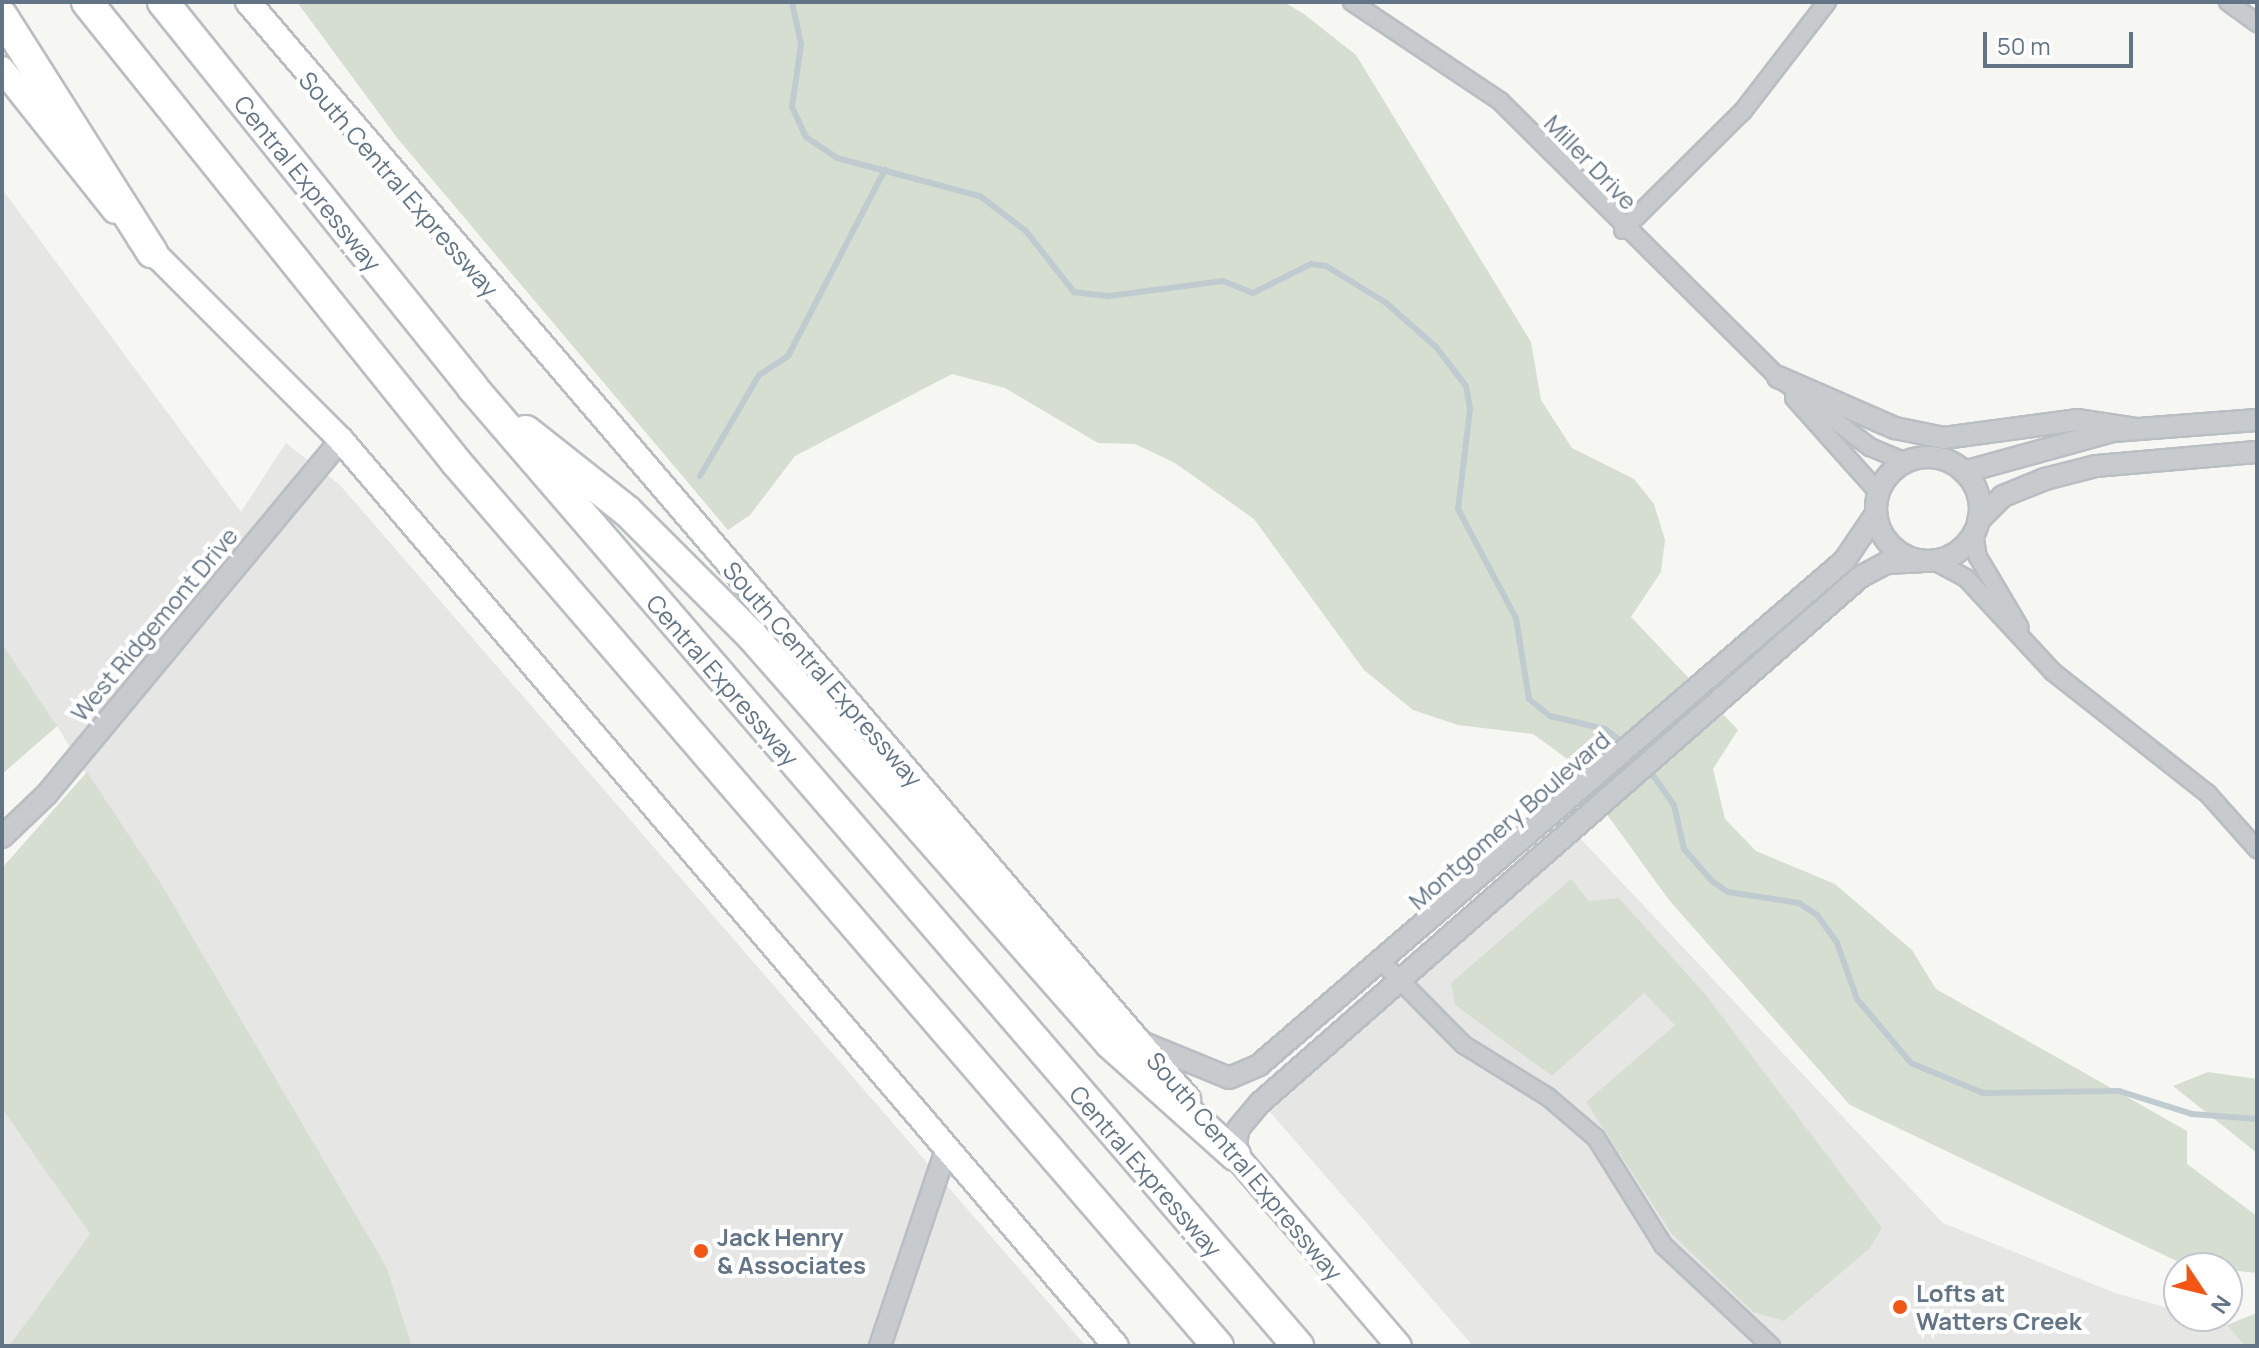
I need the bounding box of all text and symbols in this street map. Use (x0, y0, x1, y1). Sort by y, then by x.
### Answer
scale bar (1987, 16, 2137, 66)
text: 50 m (1997, 29, 2051, 62)
street label: South Central Expressway (293, 65, 505, 303)
street label: Central Expressway (228, 90, 388, 276)
street label: Miller Drive (1539, 109, 1643, 215)
street label: West Ridgemont Drive (65, 521, 243, 727)
street label: South Central Expressway (717, 555, 929, 793)
street label: Central Expressway (641, 589, 805, 771)
street label: Montgomery Boulevard (1403, 725, 1615, 915)
street label: South Central Expressway (1141, 1046, 1349, 1286)
street label: Central Expressway (1064, 1080, 1228, 1262)
place label: Jack Henry & Associates (717, 1223, 866, 1279)
marker: Jack Henry & Associates (692, 1242, 710, 1260)
north arrow (2163, 1252, 2243, 1332)
place label: Lofts at Watters Creek (1916, 1279, 2082, 1335)
text: N (2204, 1290, 2238, 1320)
marker: Lofts at Watters Creek (1891, 1298, 1909, 1316)

